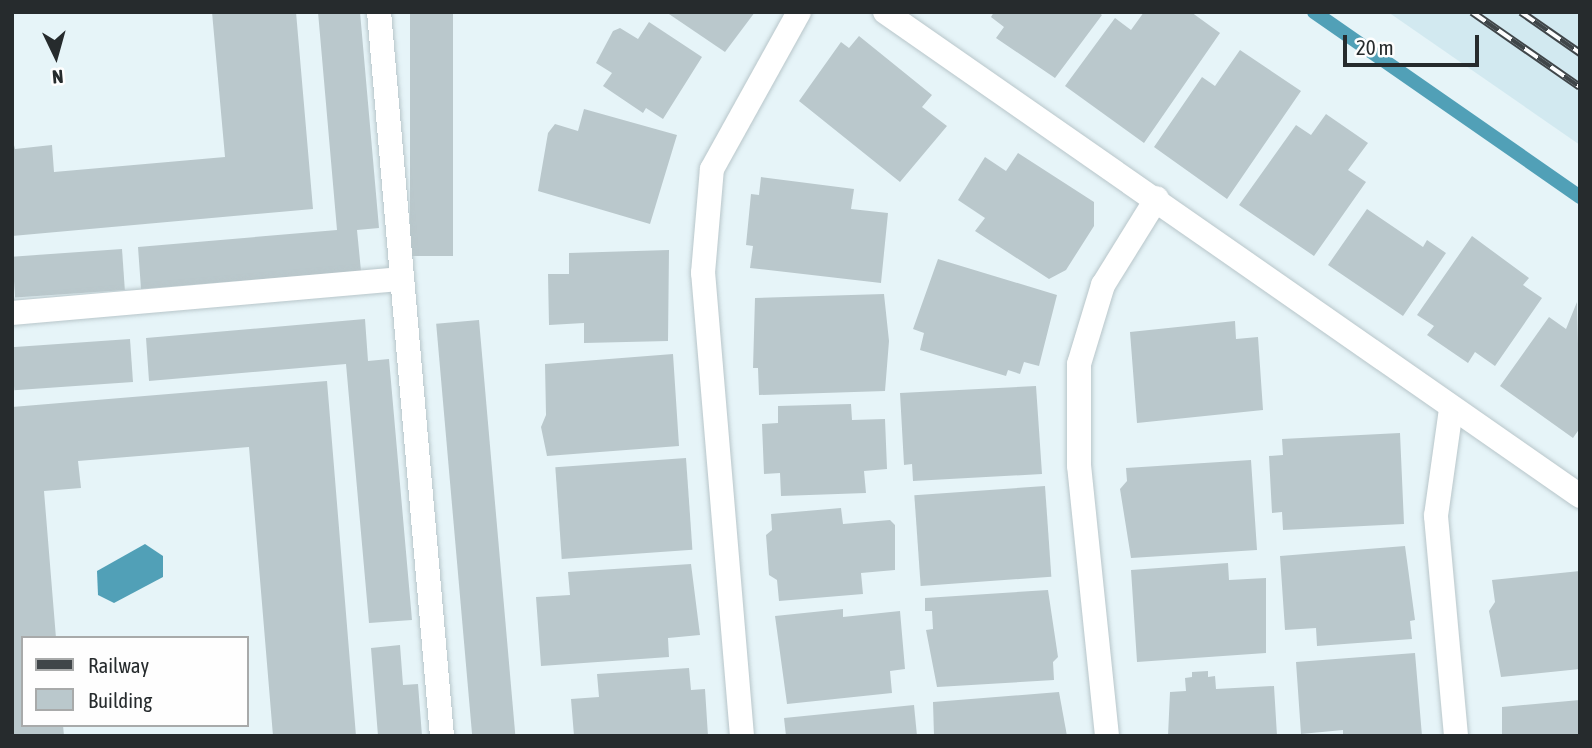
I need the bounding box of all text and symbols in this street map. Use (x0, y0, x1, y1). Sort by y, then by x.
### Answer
north arrow (21, 21, 91, 91)
scale bar (1347, 21, 1484, 65)
text: 20 m (1356, 35, 1394, 59)
text: N (51, 65, 64, 88)
legend (21, 636, 248, 727)
text: Railway (88, 653, 149, 677)
text: Building (88, 688, 152, 712)

